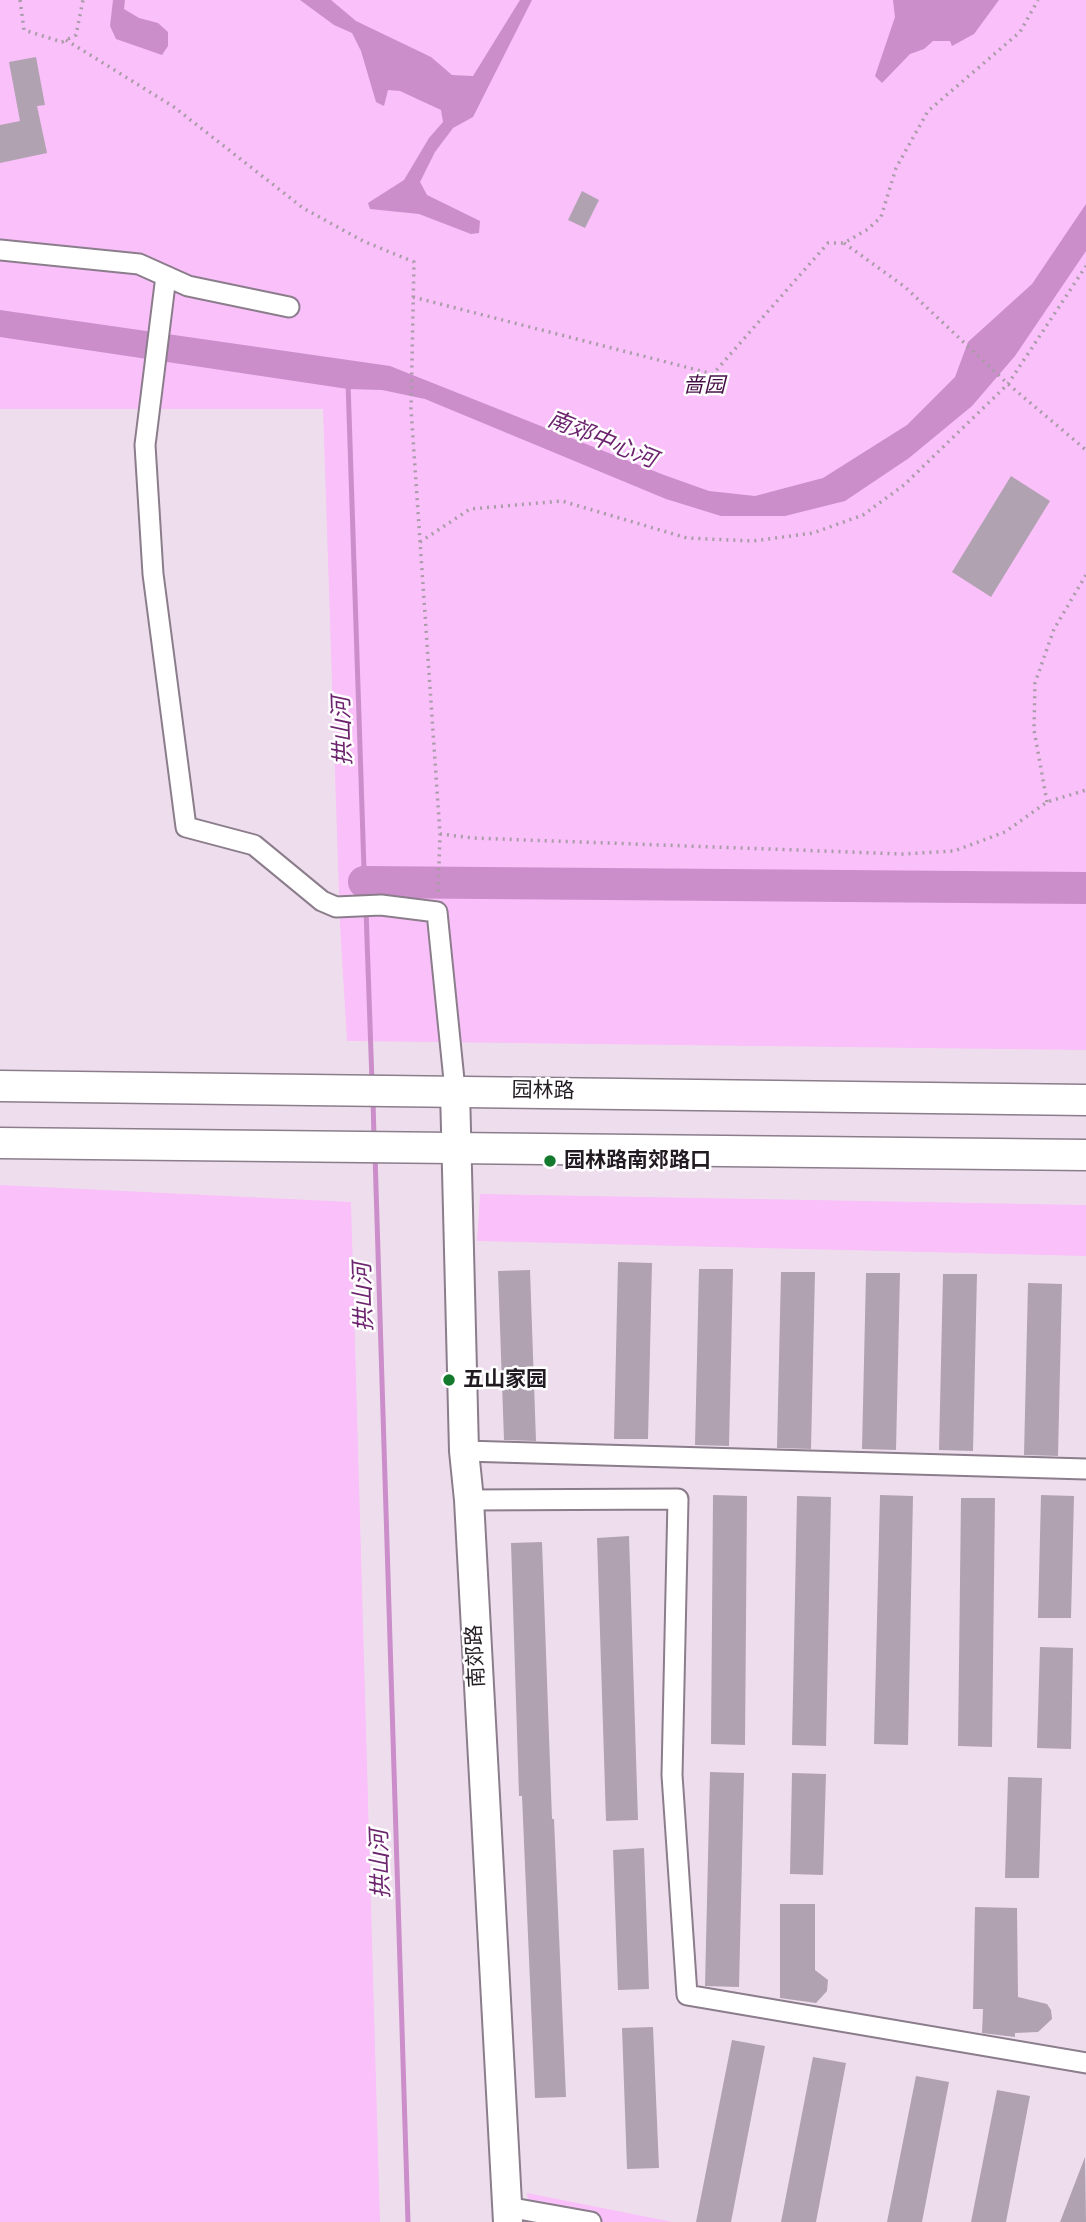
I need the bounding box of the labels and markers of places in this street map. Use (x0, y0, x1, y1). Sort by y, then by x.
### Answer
place label: 园林路南郊路口 (564, 1148, 711, 1174)
marker: 园林路南郊路口 (542, 1153, 558, 1169)
place label: 五山家园 (463, 1367, 547, 1393)
marker: 五山家园 (441, 1372, 457, 1388)

